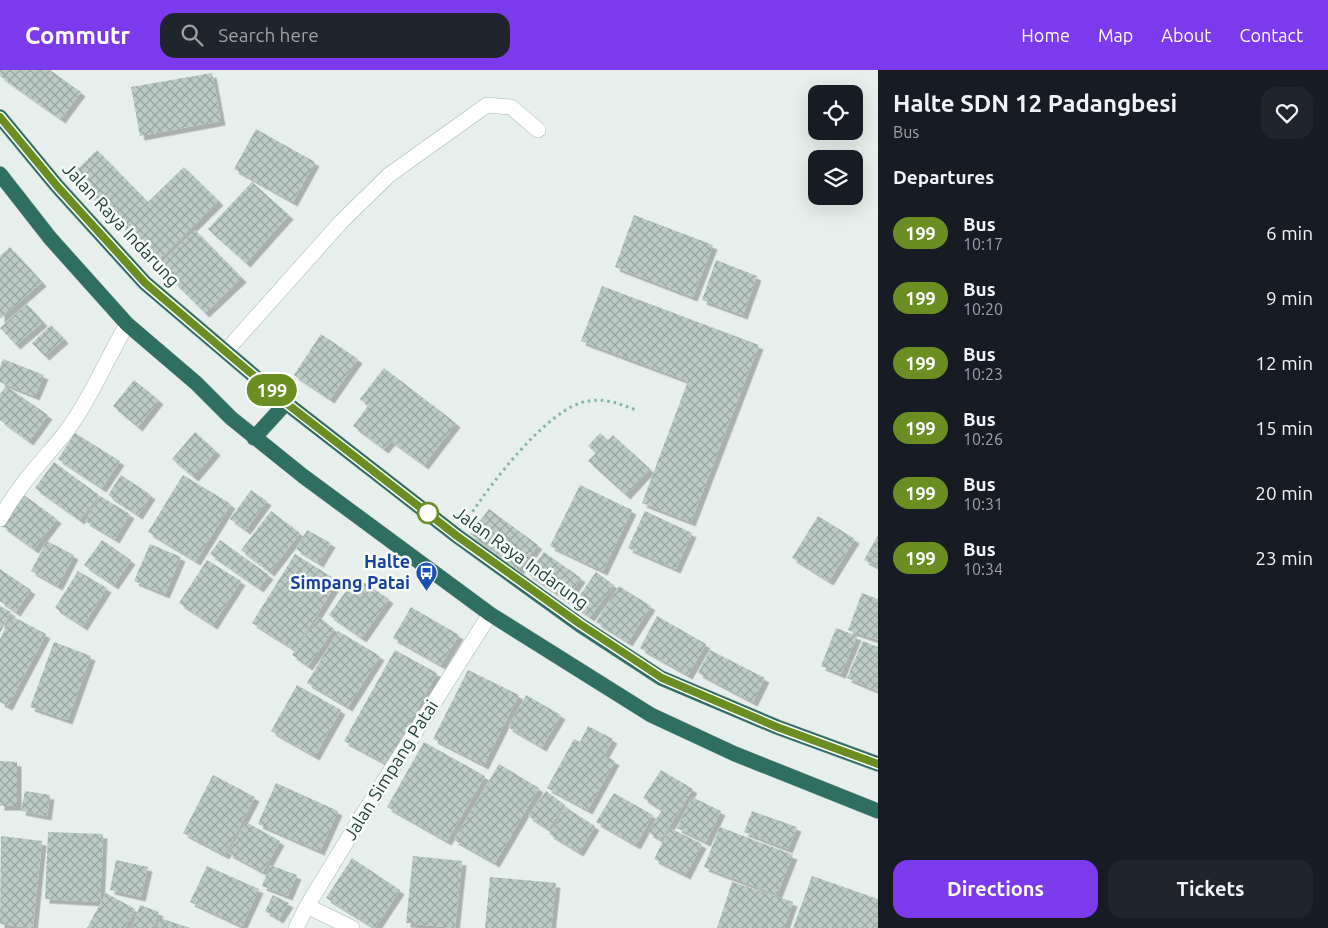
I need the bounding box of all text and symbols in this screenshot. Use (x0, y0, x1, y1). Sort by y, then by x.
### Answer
search box (160, 13, 510, 58)
icon: search (178, 21, 206, 49)
text: Commutr (25, 22, 130, 49)
text: Search here (218, 24, 319, 46)
text: Home (1021, 25, 1070, 45)
text: Map (1098, 25, 1133, 45)
text: About (1161, 25, 1211, 45)
text: Contact (1239, 25, 1303, 45)
map controls (808, 85, 863, 205)
button: locate (808, 85, 863, 140)
button: heart (1261, 87, 1313, 139)
text: Halte SDN 12 Padangbesi (893, 90, 1177, 117)
text: Bus (893, 123, 919, 141)
button: layers (808, 150, 863, 205)
street label: Jalan Raya Indarung (59, 158, 184, 290)
text: Departures (893, 166, 994, 188)
text: Bus (963, 213, 996, 235)
text: 6 min (1266, 222, 1313, 244)
text: 199 (905, 223, 936, 243)
text: 10:17 (963, 235, 1003, 253)
text: Bus (963, 278, 996, 300)
text: 9 min (1266, 287, 1313, 309)
text: 199 (905, 288, 936, 308)
text: 10:20 (963, 300, 1003, 318)
text: Bus (963, 343, 996, 365)
text: 12 min (1255, 352, 1313, 374)
text: 199 (905, 353, 936, 373)
text: 10:23 (963, 365, 1003, 383)
line badge: 199 (243, 374, 301, 406)
text: 199 (257, 380, 287, 400)
text: Bus (963, 408, 996, 430)
text: 15 min (1255, 417, 1313, 439)
text: 199 (905, 418, 936, 438)
text: 10:26 (963, 430, 1003, 448)
text: Bus (963, 473, 996, 495)
text: 20 min (1255, 482, 1313, 504)
text: 199 (905, 483, 936, 503)
text: 10:31 (963, 495, 1003, 513)
unlabelled marker (417, 502, 439, 524)
street label: Jalan Raya Indarung (450, 502, 593, 613)
text: Bus (963, 538, 996, 560)
text: 23 min (1255, 547, 1313, 569)
text: 199 (905, 548, 936, 568)
place label: Halte Simpang Patai (290, 551, 410, 592)
bus stop icon: Halte Simpang Patai (414, 560, 438, 591)
text: 10:34 (963, 560, 1003, 578)
street label: Jalan Simpang Patai (339, 696, 441, 843)
button: Directions (893, 860, 1098, 918)
button: Tickets (1108, 860, 1313, 918)

